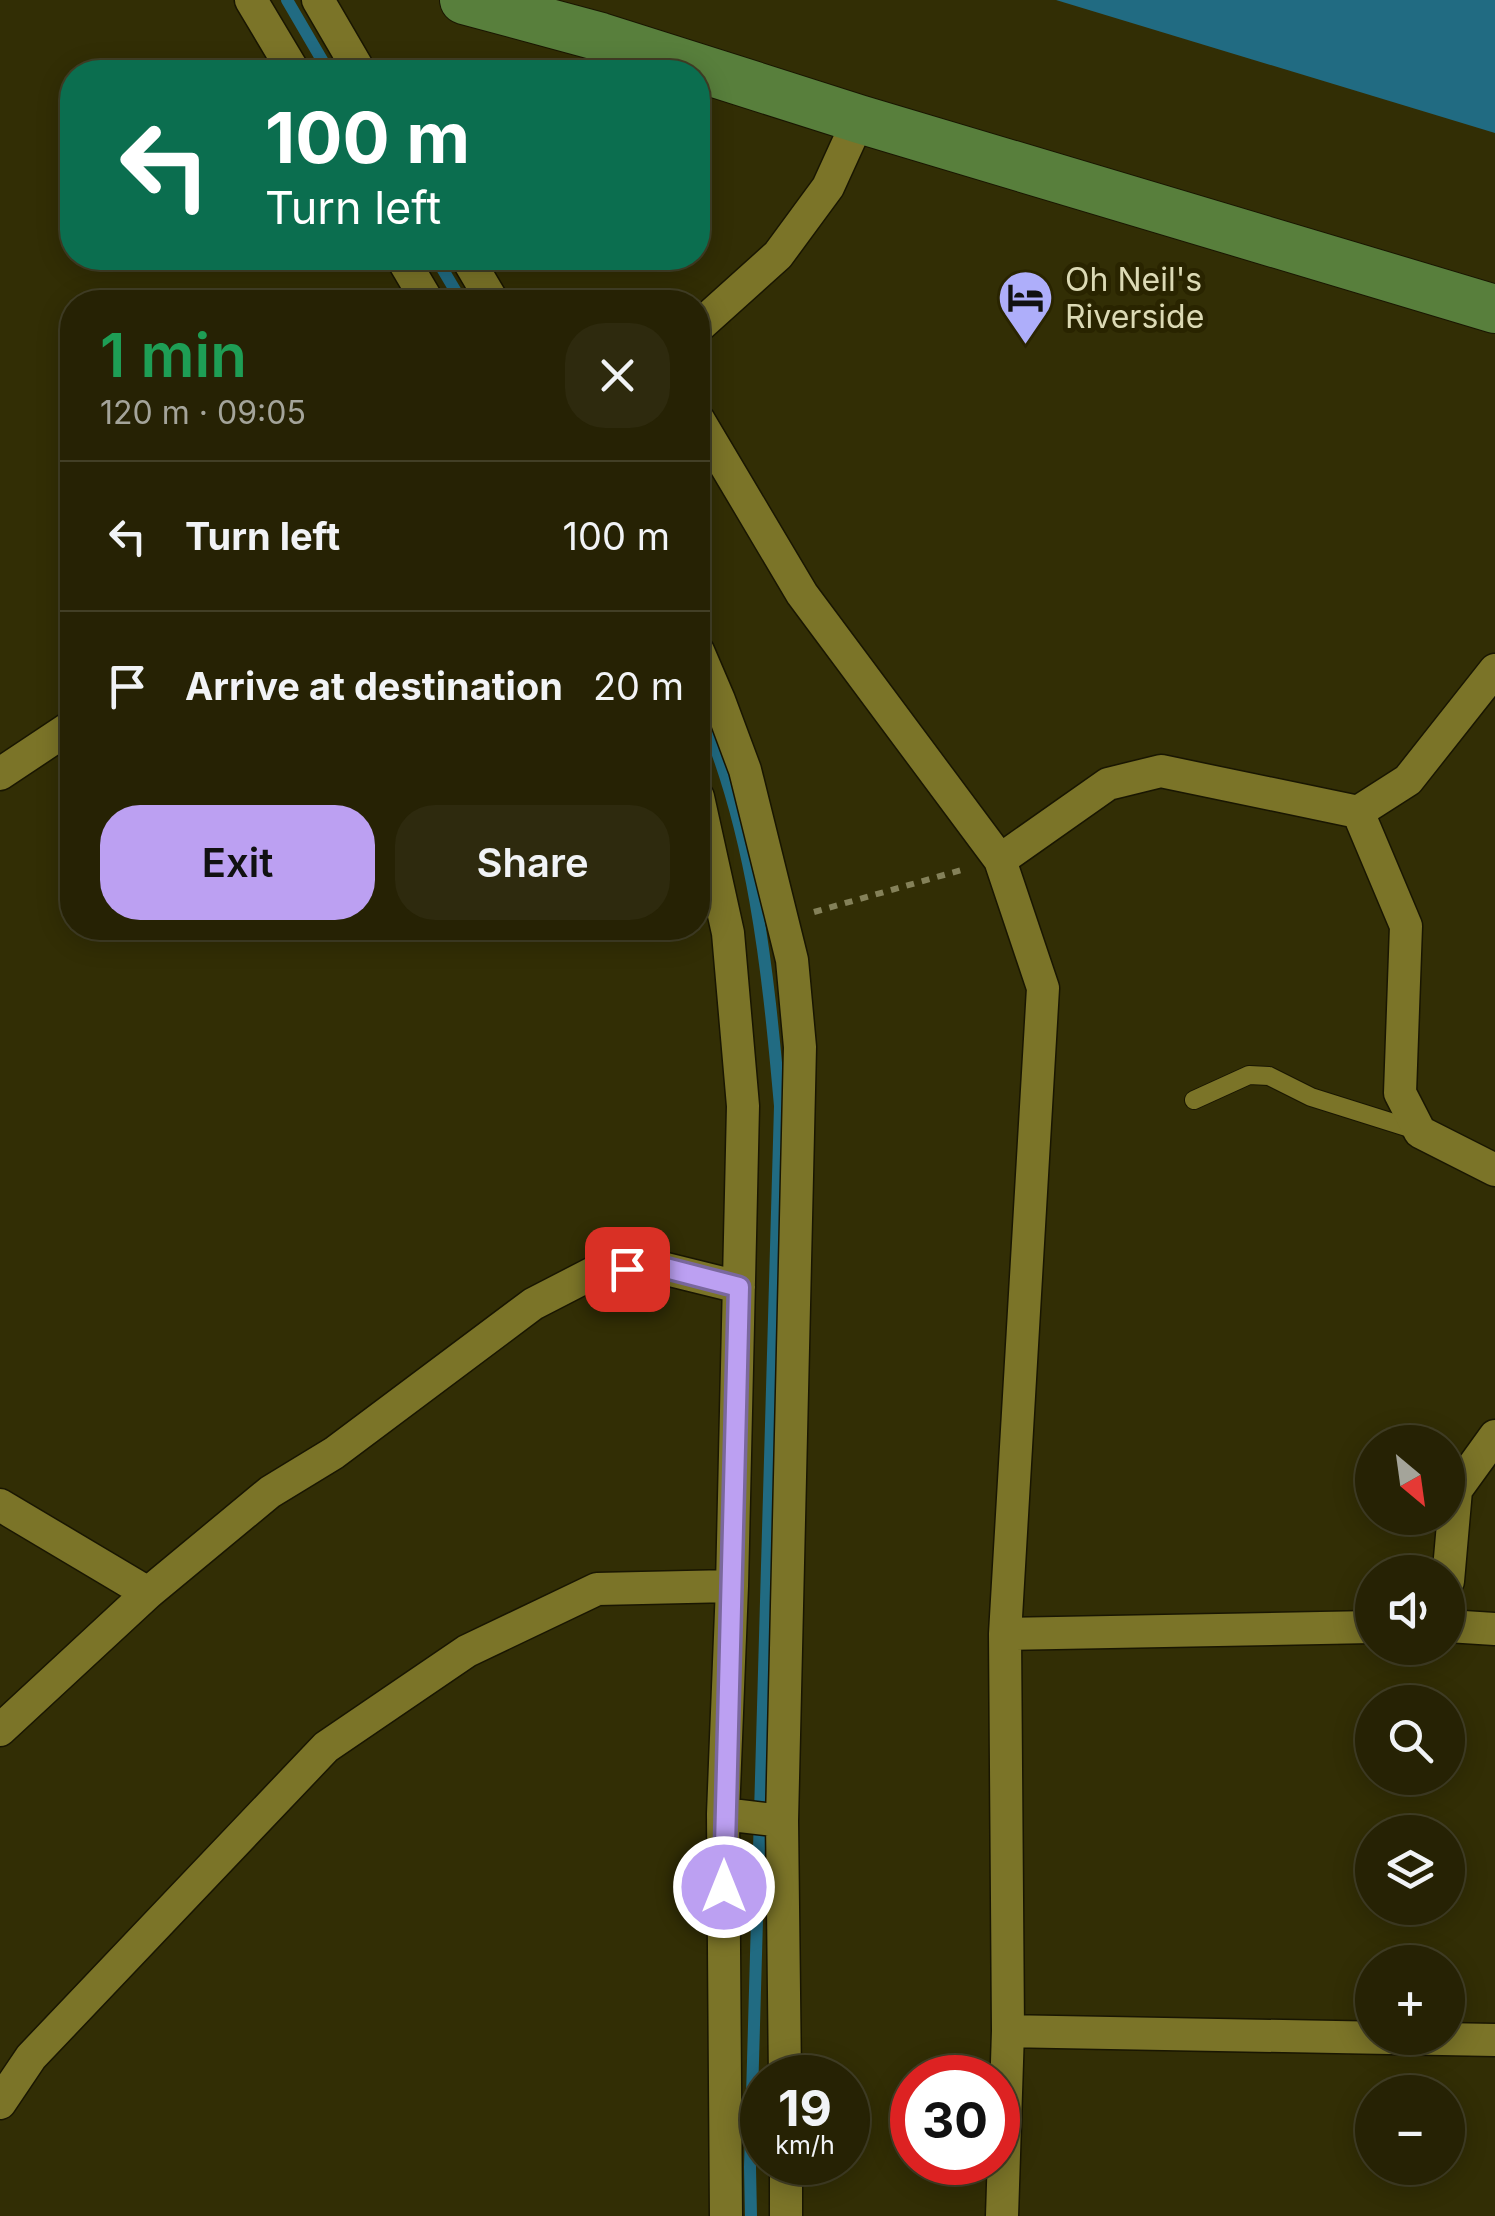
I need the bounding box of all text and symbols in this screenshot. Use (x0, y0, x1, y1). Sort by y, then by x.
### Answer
text: 100 m (265, 95, 470, 180)
icon: left (100, 100, 230, 230)
text: Turn left (265, 180, 441, 235)
place label: Oh Neil's Riverside (1065, 260, 1204, 336)
hotel icon: Oh Neil's Riverside (996, 268, 1056, 347)
text: 1 min (100, 319, 247, 391)
button: close (565, 323, 670, 428)
text: 120 m · 09:05 (100, 393, 306, 432)
icon: left (100, 509, 155, 564)
text: Turn left (185, 513, 340, 559)
text: 100 m (563, 513, 670, 559)
icon: arrive (100, 659, 155, 714)
text: Arrive at destination (185, 663, 563, 709)
text: 20 m (593, 663, 684, 709)
button: Exit (100, 805, 375, 920)
button: Share (395, 805, 670, 920)
pin (585, 1227, 670, 1312)
icon: arrive (600, 1242, 655, 1297)
north arrow (1355, 1425, 1465, 1535)
map controls (1355, 1425, 1465, 2185)
button: sound (1355, 1555, 1465, 1665)
button: search (1355, 1685, 1465, 1795)
button: layers (1355, 1815, 1465, 1925)
position arrow (672, 1835, 776, 1939)
button: + (1355, 1945, 1465, 2055)
speed limit sign: 30 (890, 2055, 1020, 2185)
button: − (1355, 2075, 1465, 2185)
text: 19 (778, 2078, 832, 2138)
text: km/h (775, 2130, 835, 2160)

